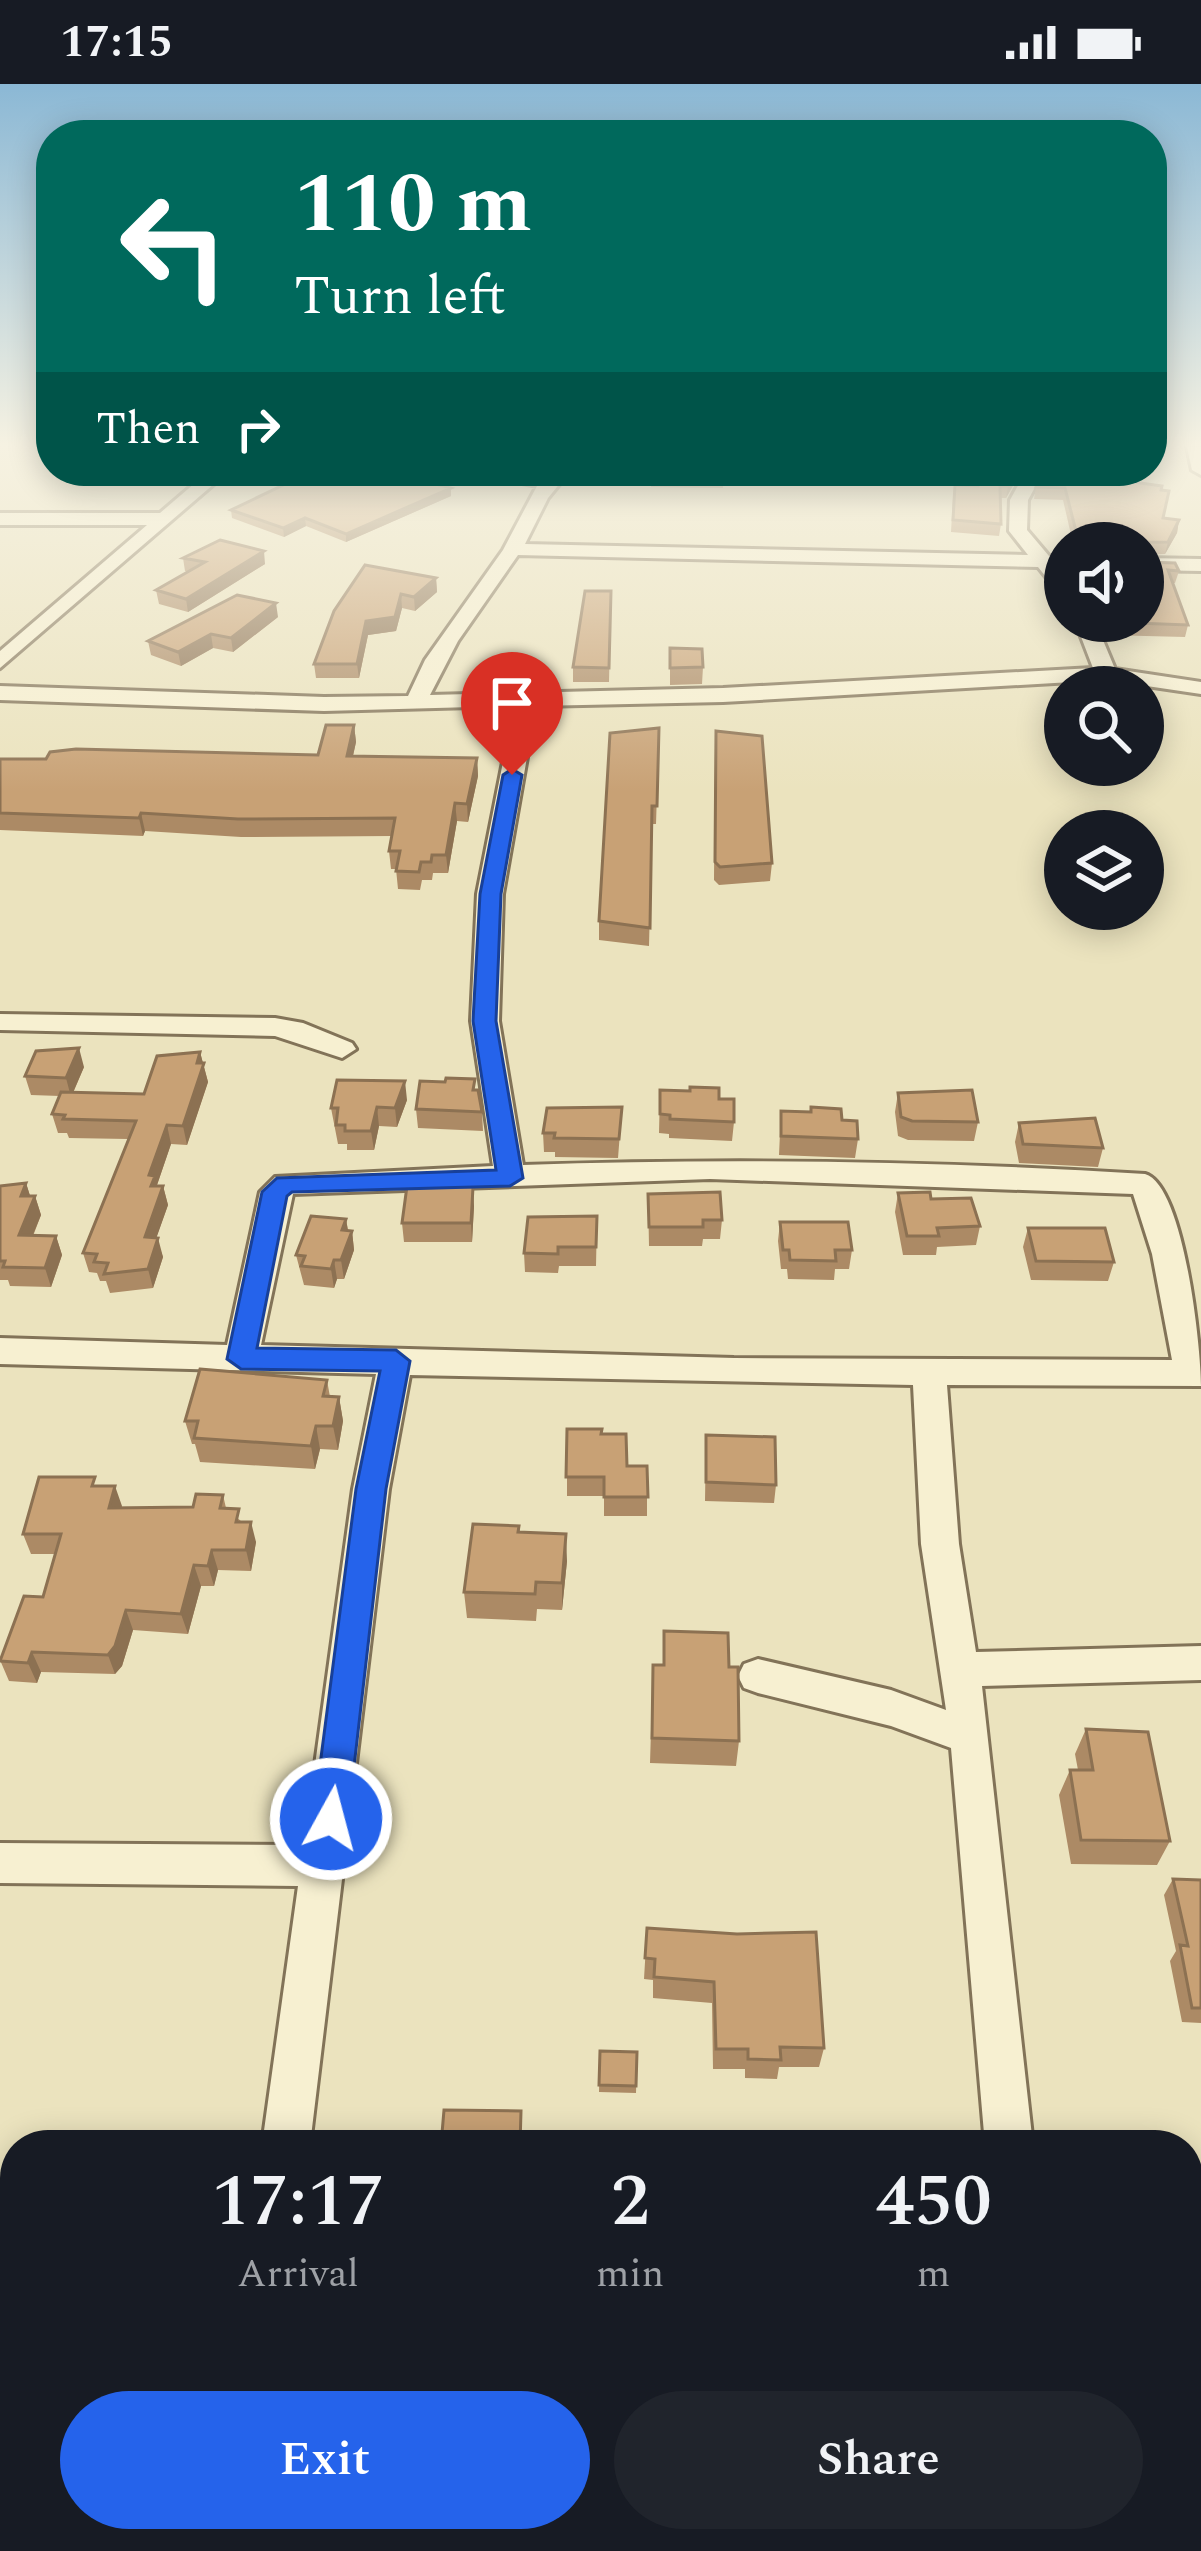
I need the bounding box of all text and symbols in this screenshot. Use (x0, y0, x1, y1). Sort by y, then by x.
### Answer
text: 17:15 (60, 8, 173, 77)
text: 110 m (294, 141, 532, 269)
icon: left (96, 168, 252, 324)
text: Turn left (294, 256, 506, 338)
text: Then (96, 395, 201, 464)
icon: right (225, 396, 291, 462)
map controls (1044, 522, 1164, 930)
button: sound (1044, 522, 1164, 642)
pin (461, 652, 563, 775)
button: search (1044, 666, 1164, 786)
icon: arrive (479, 670, 545, 736)
button: layers (1044, 810, 1164, 930)
position arrow (268, 1756, 394, 1882)
text: 17:17 (211, 2148, 385, 2257)
text: 2 (611, 2148, 649, 2257)
text: 450 (876, 2148, 992, 2257)
text: Arrival (237, 2245, 359, 2304)
text: min (596, 2245, 664, 2304)
text: m (917, 2245, 950, 2304)
button: Exit (60, 2391, 590, 2529)
button: Share (614, 2391, 1143, 2529)

